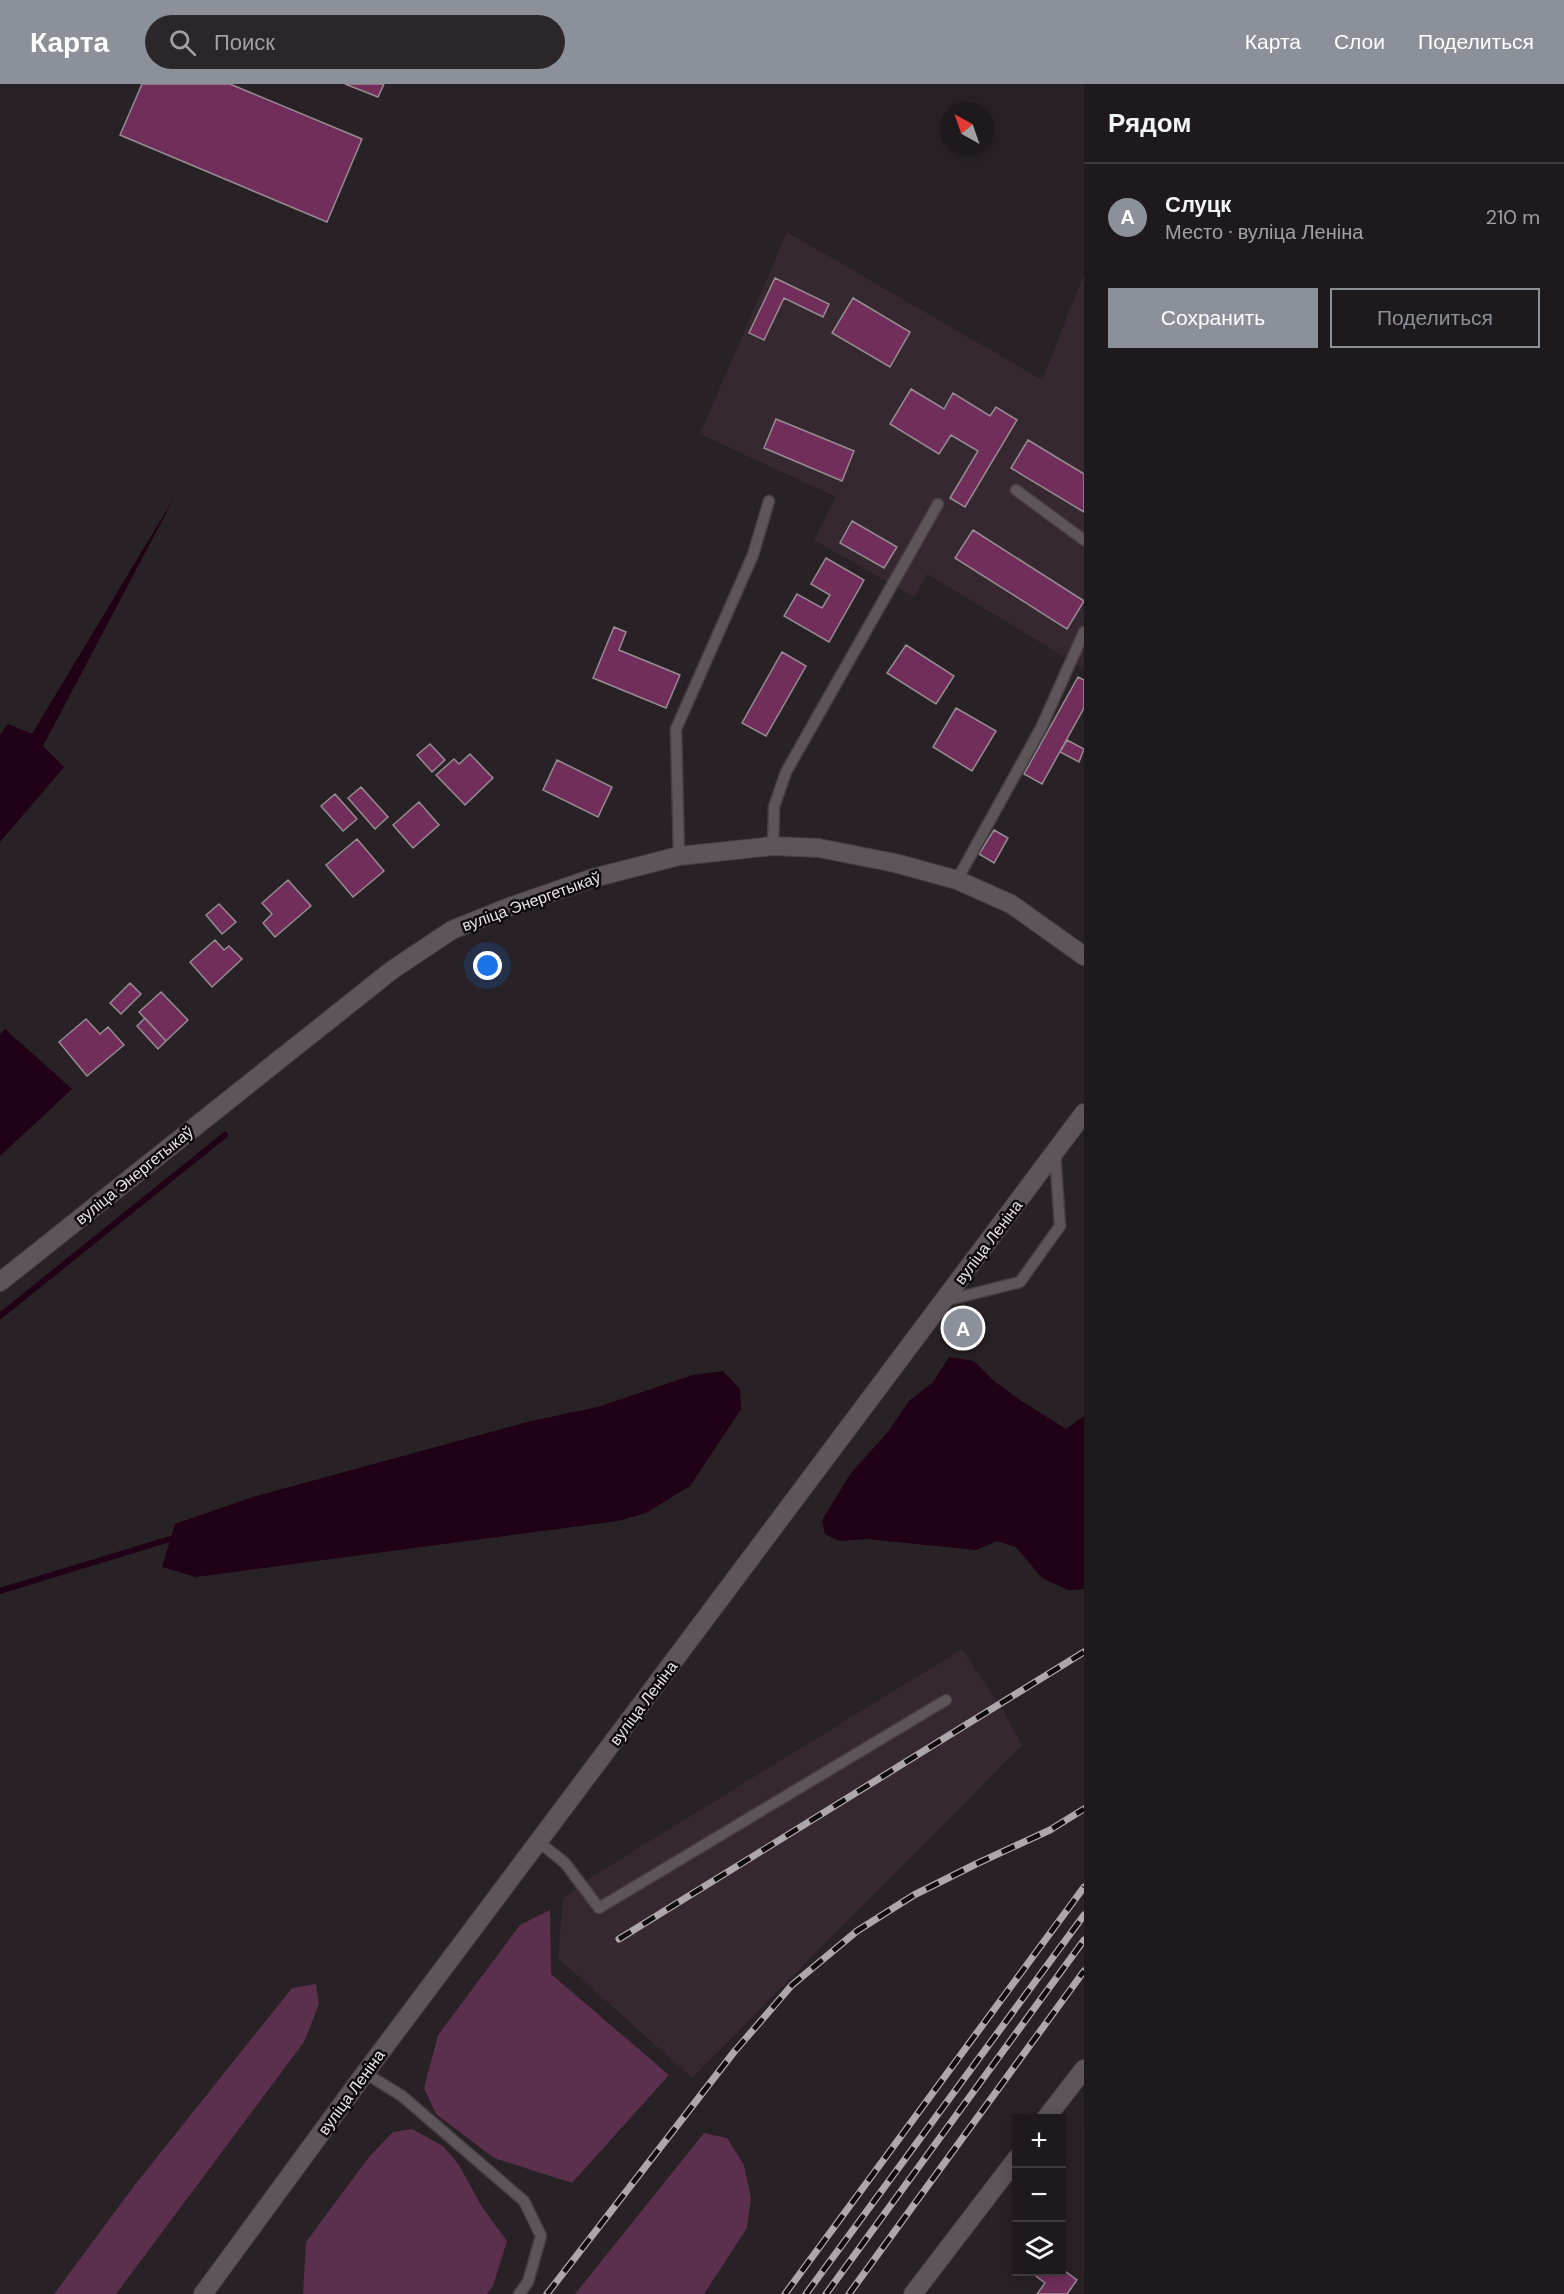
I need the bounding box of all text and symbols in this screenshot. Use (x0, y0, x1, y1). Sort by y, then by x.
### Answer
search box (145, 15, 565, 69)
text: Карта (30, 24, 109, 61)
icon: search (166, 26, 199, 59)
text: Поиск (214, 28, 275, 57)
text: Карта (1245, 28, 1301, 56)
text: Слои (1334, 28, 1385, 56)
text: Поделиться (1418, 28, 1534, 56)
north arrow (940, 102, 994, 156)
text: Рядом (1108, 106, 1191, 140)
text: Слуцк (1165, 190, 1231, 219)
text: A (1120, 204, 1135, 230)
text: 210 m (1485, 204, 1540, 230)
text: Место · вуліца Леніна (1165, 219, 1363, 245)
button: Сохранить (1108, 288, 1318, 348)
button: Поделиться (1330, 288, 1540, 348)
street label: вуліца Энергетыкаў (459, 867, 603, 936)
your location (473, 951, 502, 980)
street label: вуліца Энергетыкаў (71, 1121, 198, 1230)
street label: вуліца Леніна (950, 1196, 1027, 1289)
pin: A (944, 1306, 982, 1350)
street label: вуліца Леніна (605, 1657, 682, 1750)
street label: вуліца Леніна (313, 2045, 390, 2139)
map controls (1012, 2114, 1066, 2276)
button: + (1012, 2114, 1066, 2168)
button: − (1012, 2168, 1066, 2222)
button: layers (1012, 2222, 1066, 2276)

